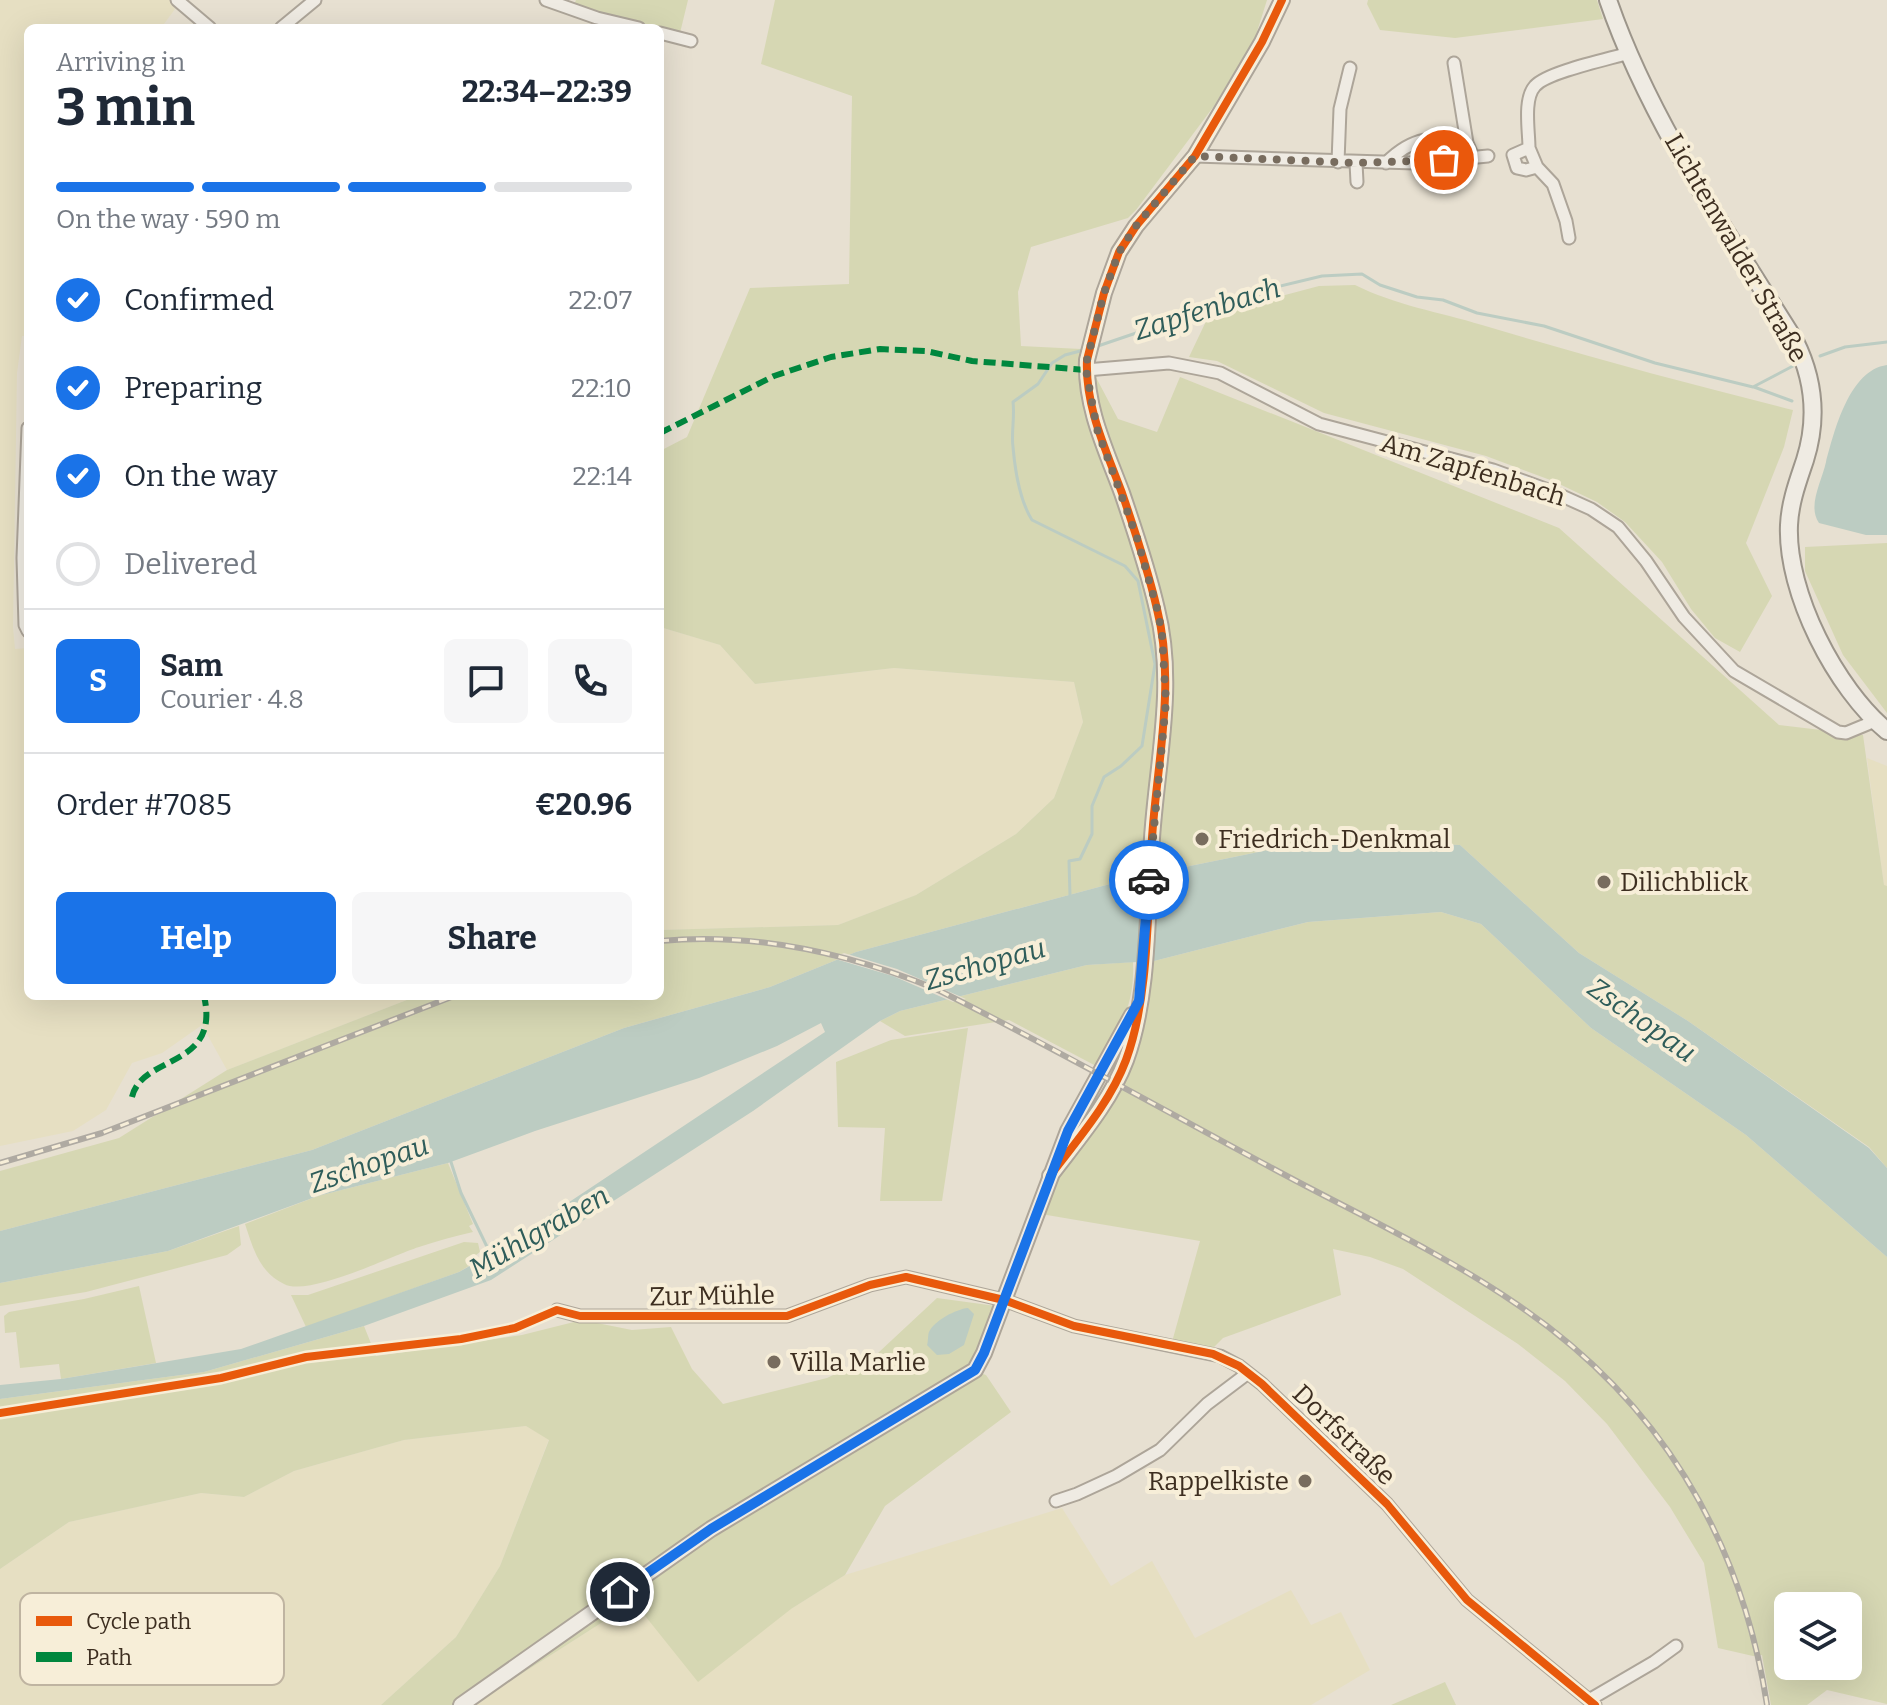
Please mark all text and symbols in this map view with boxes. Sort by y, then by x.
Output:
text: Arriving in [56,47,185,78]
text: 22:34–22:39 [462,74,632,110]
text: 3 min [56,76,195,139]
pin [1410,126,1478,194]
street label: Lichtenwalder Straße [1658,128,1814,368]
icon: bag [1422,138,1466,182]
text: On the way · 590 m [56,204,280,235]
water label: Zapfenbach [1130,271,1284,347]
icon: check [56,278,100,322]
text: Confirmed [124,282,274,318]
text: 22:07 [569,285,632,316]
icon: check [56,366,100,410]
text: Preparing [124,370,262,406]
text: 22:10 [571,373,632,404]
street label: Am Zapfenbach [1377,427,1569,513]
icon: check [56,454,100,498]
text: On the way [124,458,277,494]
text: 22:14 [572,461,632,492]
text: Delivered [124,546,257,582]
button: chat [444,639,528,723]
button: phone [548,639,632,723]
text: Sam [160,648,223,684]
text: S [89,663,107,699]
text: Courier · 4.8 [160,684,304,715]
text: Order #7085 [56,787,232,823]
text: €20.96 [535,787,632,823]
place label: Friedrich-Denkmal [1218,824,1451,855]
marker: Friedrich-Denkmal [1193,830,1211,848]
courier [1109,840,1189,920]
icon: car [1127,858,1171,902]
place label: Dilichblick [1620,867,1748,898]
marker: Dilichblick [1595,873,1613,891]
button: Help [56,892,336,984]
button: Share [352,892,632,984]
water label: Zschopau [921,931,1049,997]
water label: Zschopau [1582,971,1702,1069]
water label: Zschopau [305,1128,433,1200]
water label: Mühlgraben [463,1179,615,1285]
street label: Zur Mühle [649,1279,775,1313]
place label: Villa Marlie [790,1347,926,1378]
marker: Villa Marlie [765,1353,783,1371]
street label: Dorfstraße [1286,1378,1402,1492]
place label: Rappelkiste [1148,1466,1289,1497]
marker: Rappelkiste [1296,1472,1314,1490]
pin [586,1558,654,1626]
icon: home [598,1570,642,1614]
map controls [1774,1592,1862,1680]
button: layers [1774,1592,1862,1680]
legend [20,1593,284,1685]
text: Cycle path [86,1608,191,1635]
text: Path [86,1644,132,1671]

